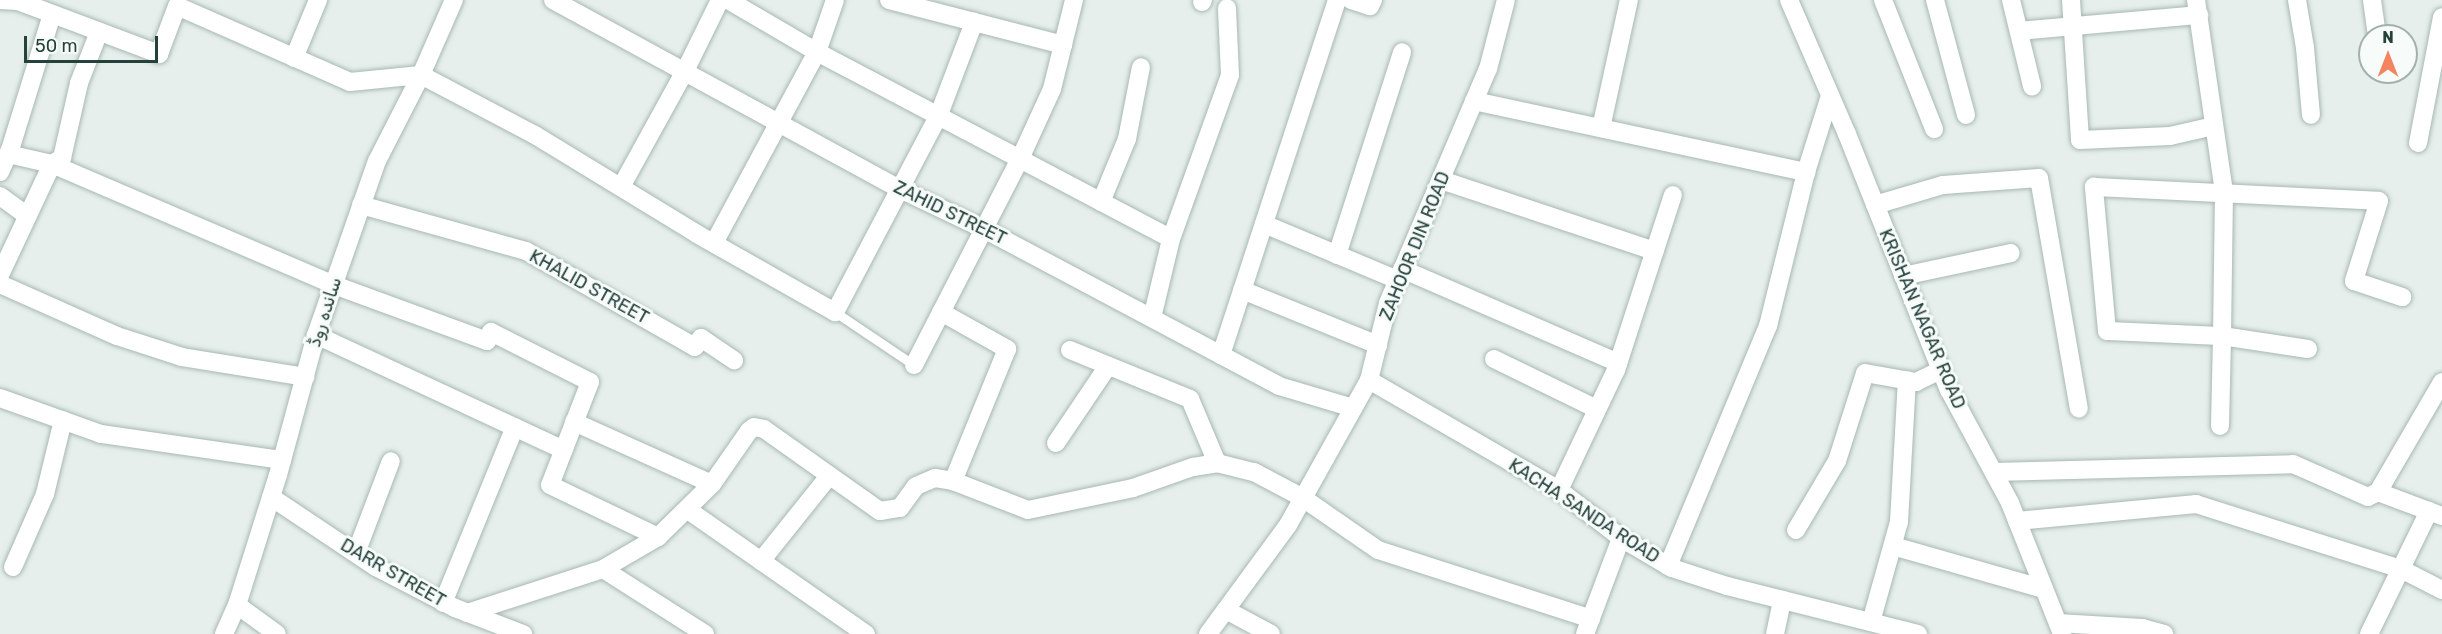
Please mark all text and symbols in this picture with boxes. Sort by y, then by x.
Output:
scale bar [27,24,160,62]
north arrow [2358,24,2418,84]
text: N [2382,28,2394,47]
text: 50 m [35,35,78,57]
street label: ZAHOOR DIN ROAD [1375,168,1455,324]
street label: ZAHID STREET [890,176,1010,250]
street label: KRISHAN NAGAR ROAD [1874,226,1970,412]
street label: KHALID STREET [526,245,652,329]
street label: ساندہ روڈ [304,274,346,350]
street label: KACHA SANDA ROAD [1504,454,1664,568]
street label: DARR STREET [337,534,449,612]

